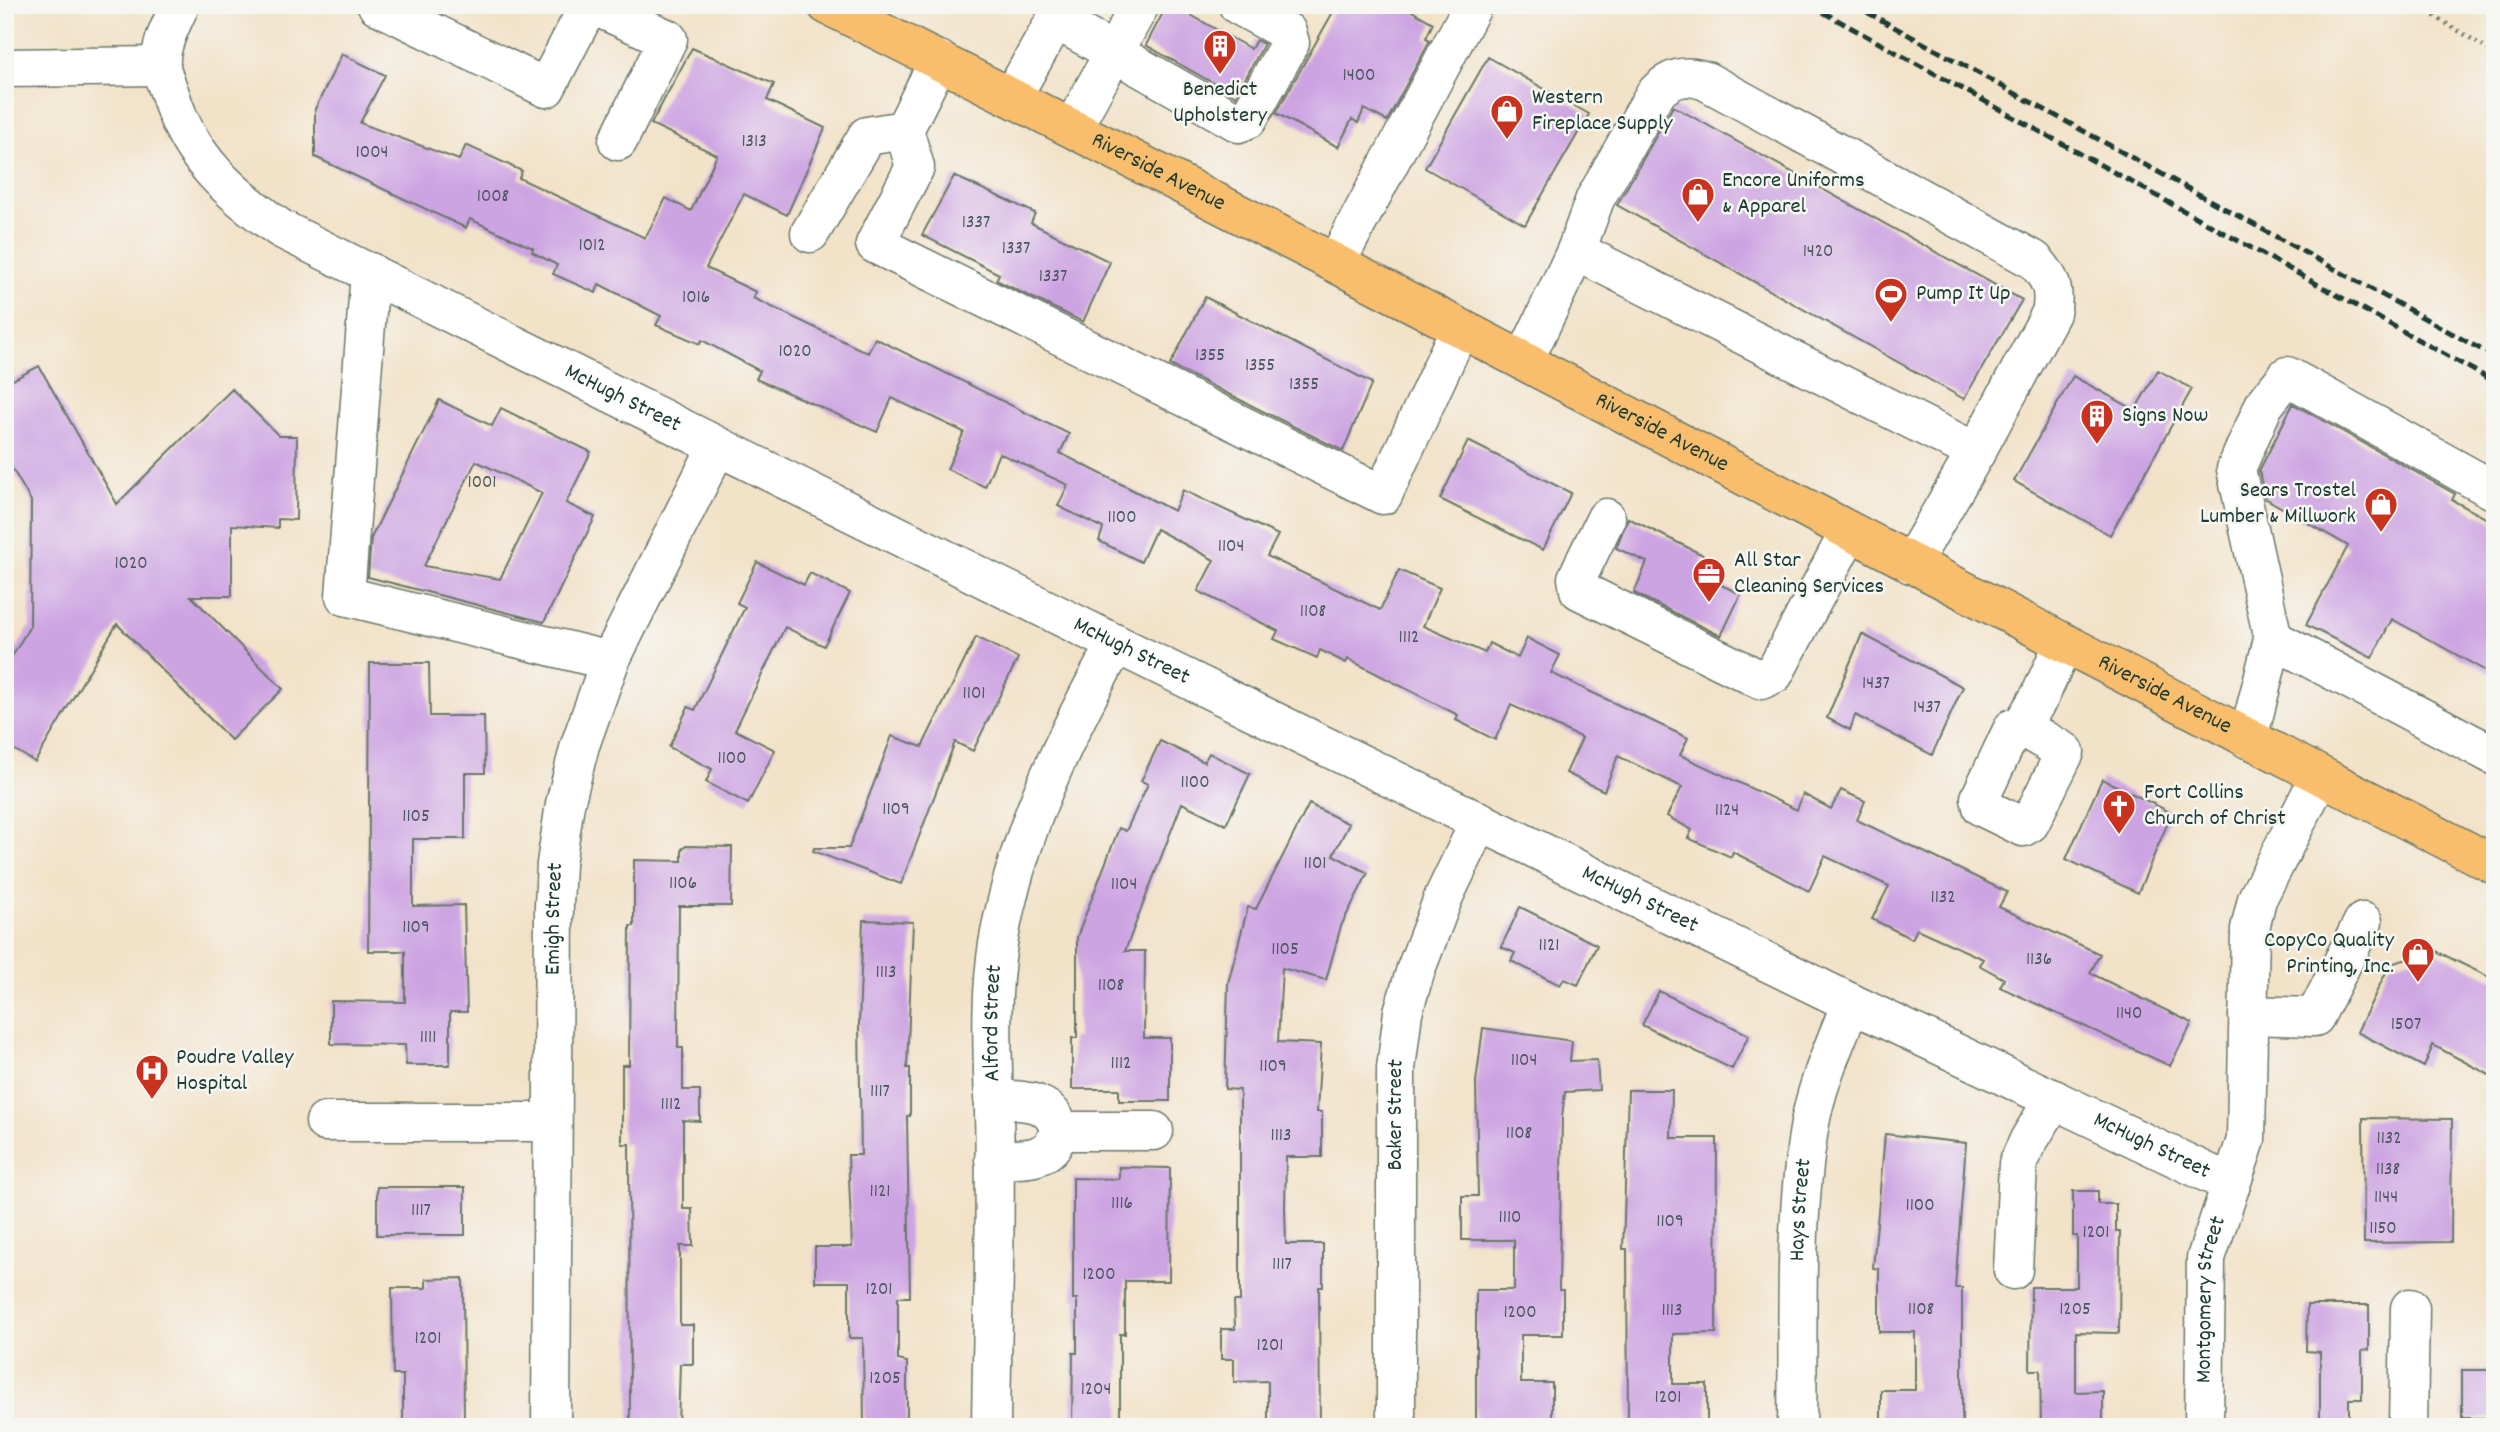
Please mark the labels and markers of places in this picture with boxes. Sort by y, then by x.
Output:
building icon: Benedict Upholstery [1201,27,1239,76]
place label: Benedict Upholstery [1173,74,1268,133]
place label: Western Fireplace Supply [1532,82,1673,141]
shop icon: Western Fireplace Supply [1488,92,1526,141]
place label: Encore Uniforms & Apparel [1722,165,1865,224]
shop icon: Encore Uniforms & Apparel [1679,175,1717,224]
sports icon: Pump It Up [1872,275,1910,324]
place label: Pump It Up [1916,278,2011,311]
building icon: Signs Now [2078,397,2116,446]
place label: Signs Now [2122,400,2208,433]
place label: Sears Trostel Lumber & Millwork [2200,475,2357,534]
shop icon: Sears Trostel Lumber & Millwork [2362,485,2400,534]
place label: All Star Cleaning Services [1734,545,1884,604]
office icon: All Star Cleaning Services [1690,555,1728,604]
place label: Fort Collins Church of Christ [2144,777,2286,836]
church icon: Fort Collins Church of Christ [2100,787,2138,836]
place label: CopyCo Quality Printing, Inc. [2264,925,2395,984]
shop icon: CopyCo Quality Printing, Inc. [2399,935,2437,984]
place label: Poudre Valley Hospital [176,1042,294,1101]
hospital icon: Poudre Valley Hospital [133,1052,171,1101]

